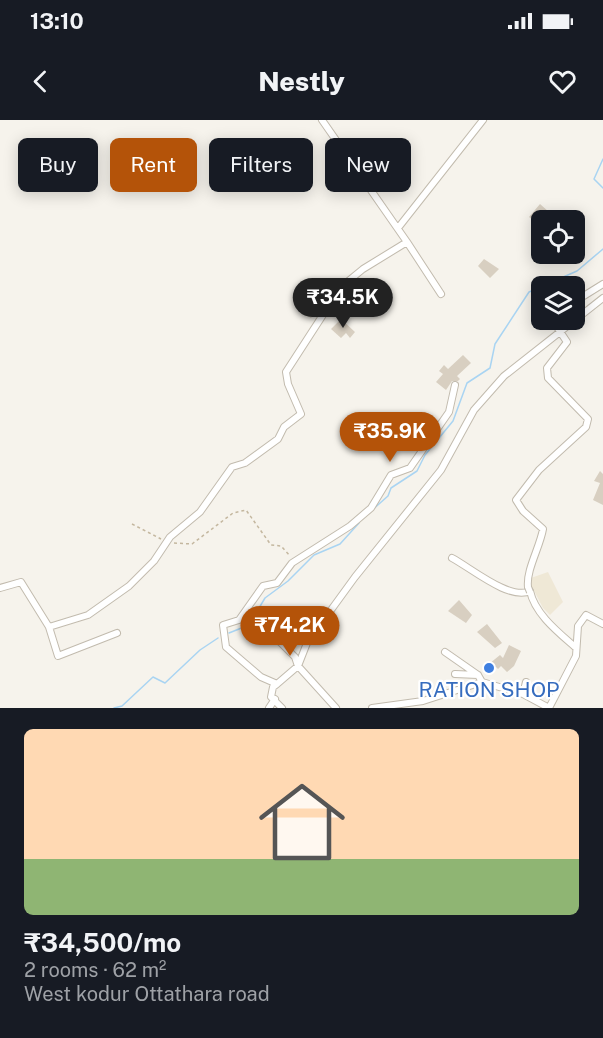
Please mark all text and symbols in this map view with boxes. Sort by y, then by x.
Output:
text: 13:10 [30,8,84,34]
icon: back [24,65,57,98]
text: Nestly [258,65,345,97]
icon: heart [546,65,579,98]
chip: Buy [18,138,98,192]
chip: Rent [110,138,197,192]
chip: Filters [209,138,313,192]
chip: New [325,138,411,192]
map controls [531,210,585,330]
button: locate [531,210,585,264]
button: layers [531,276,585,330]
pin: ₹34.5K [294,278,392,329]
text: ₹34.5K [307,285,379,309]
pin: ₹35.9K [341,412,439,463]
text: ₹35.9K [354,419,426,443]
pin: ₹74.2K [241,606,339,657]
text: ₹74.2K [254,613,326,637]
marker: RATION SHOP [482,661,496,675]
place label: RATION SHOP [419,677,559,702]
icon: home [248,768,356,876]
text: ₹34,500/mo [24,927,181,958]
text: 2 rooms · 62 m² [24,958,166,982]
text: West kodur Ottathara road [24,982,270,1006]

